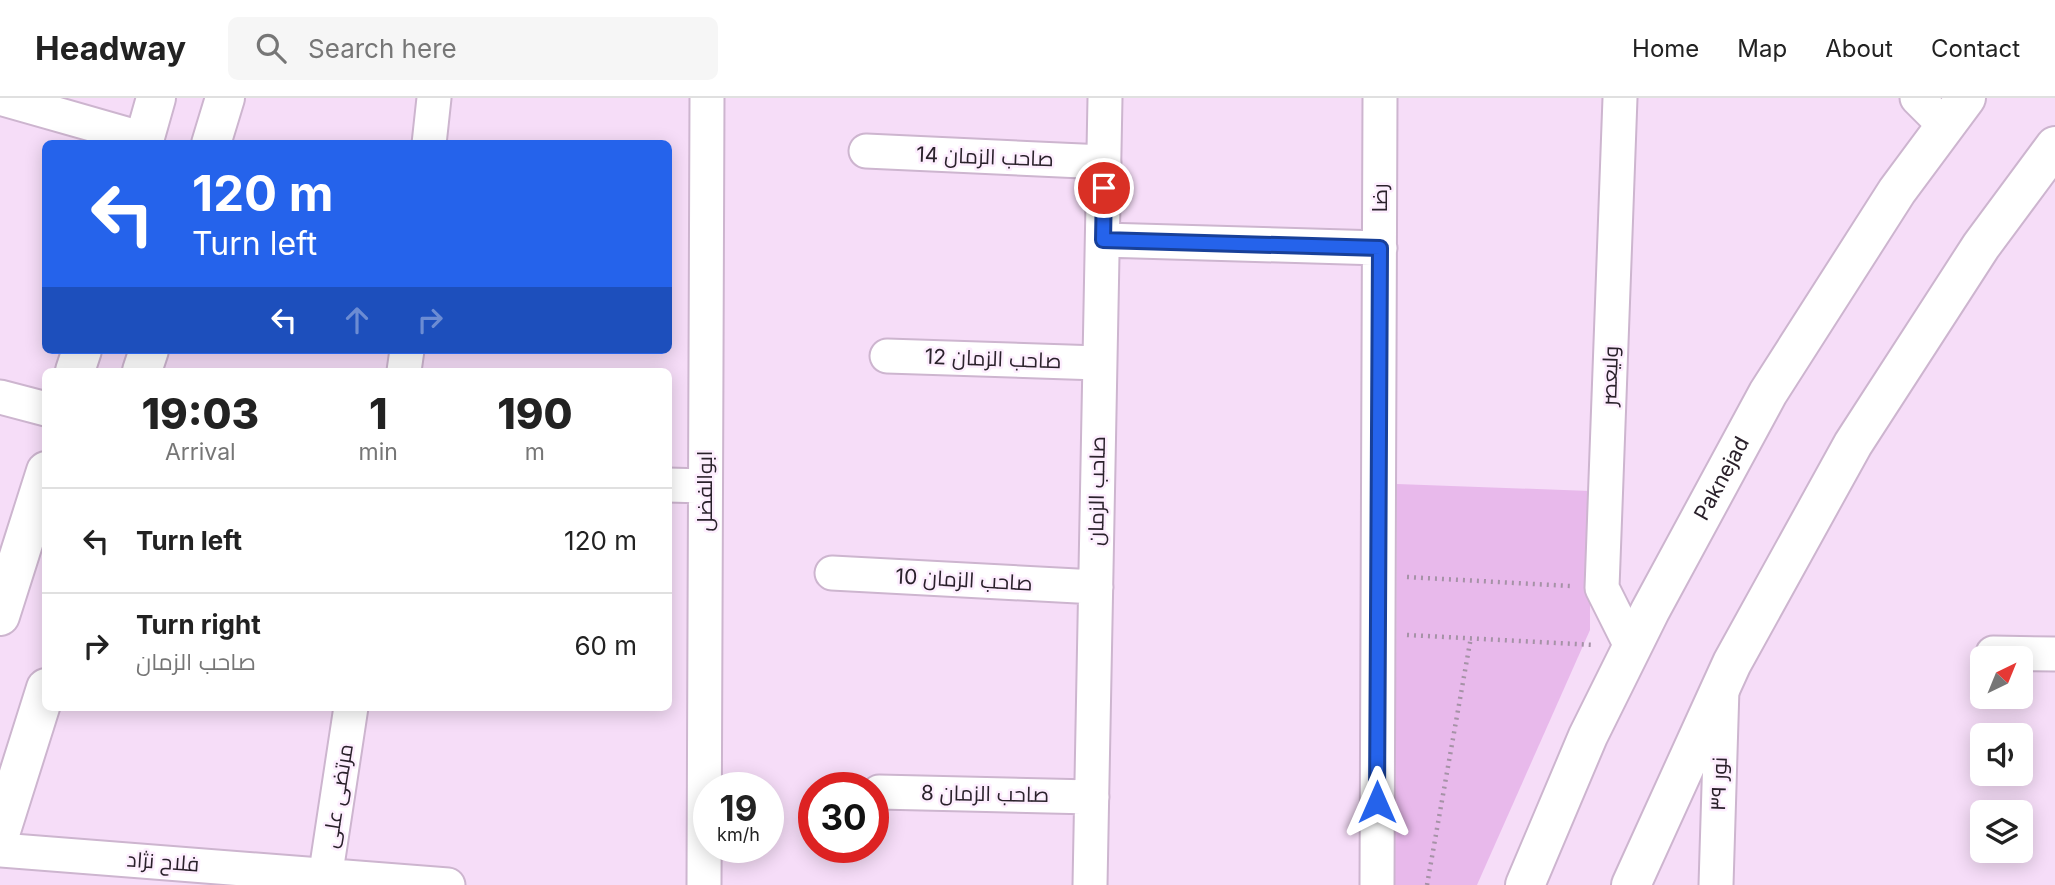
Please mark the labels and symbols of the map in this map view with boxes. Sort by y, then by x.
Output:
street label: صاحب الزمان 14 [916,142,1054,172]
pin [1074,158,1134,218]
street label: رضا [1367,184,1392,212]
street label: صاحب الزمان 12 [924,344,1062,374]
street label: ولیعصر [1596,345,1623,408]
street label: Paknejad [1689,432,1754,524]
street label: صاحب الزمان [1083,436,1111,546]
street label: ابوالفضل [692,451,718,531]
street label: صاحب الزمان 10 [895,563,1033,597]
north arrow [1970,646,2034,709]
street label: مرتضی علی [317,742,359,850]
street label: نور ۳۹ [1705,756,1732,812]
position arrow [1340,765,1414,839]
speed limit sign: 30 [798,772,889,863]
street label: صاحب الزمان 8 [921,780,1049,808]
street label: فلاح نژاد [126,846,200,878]

